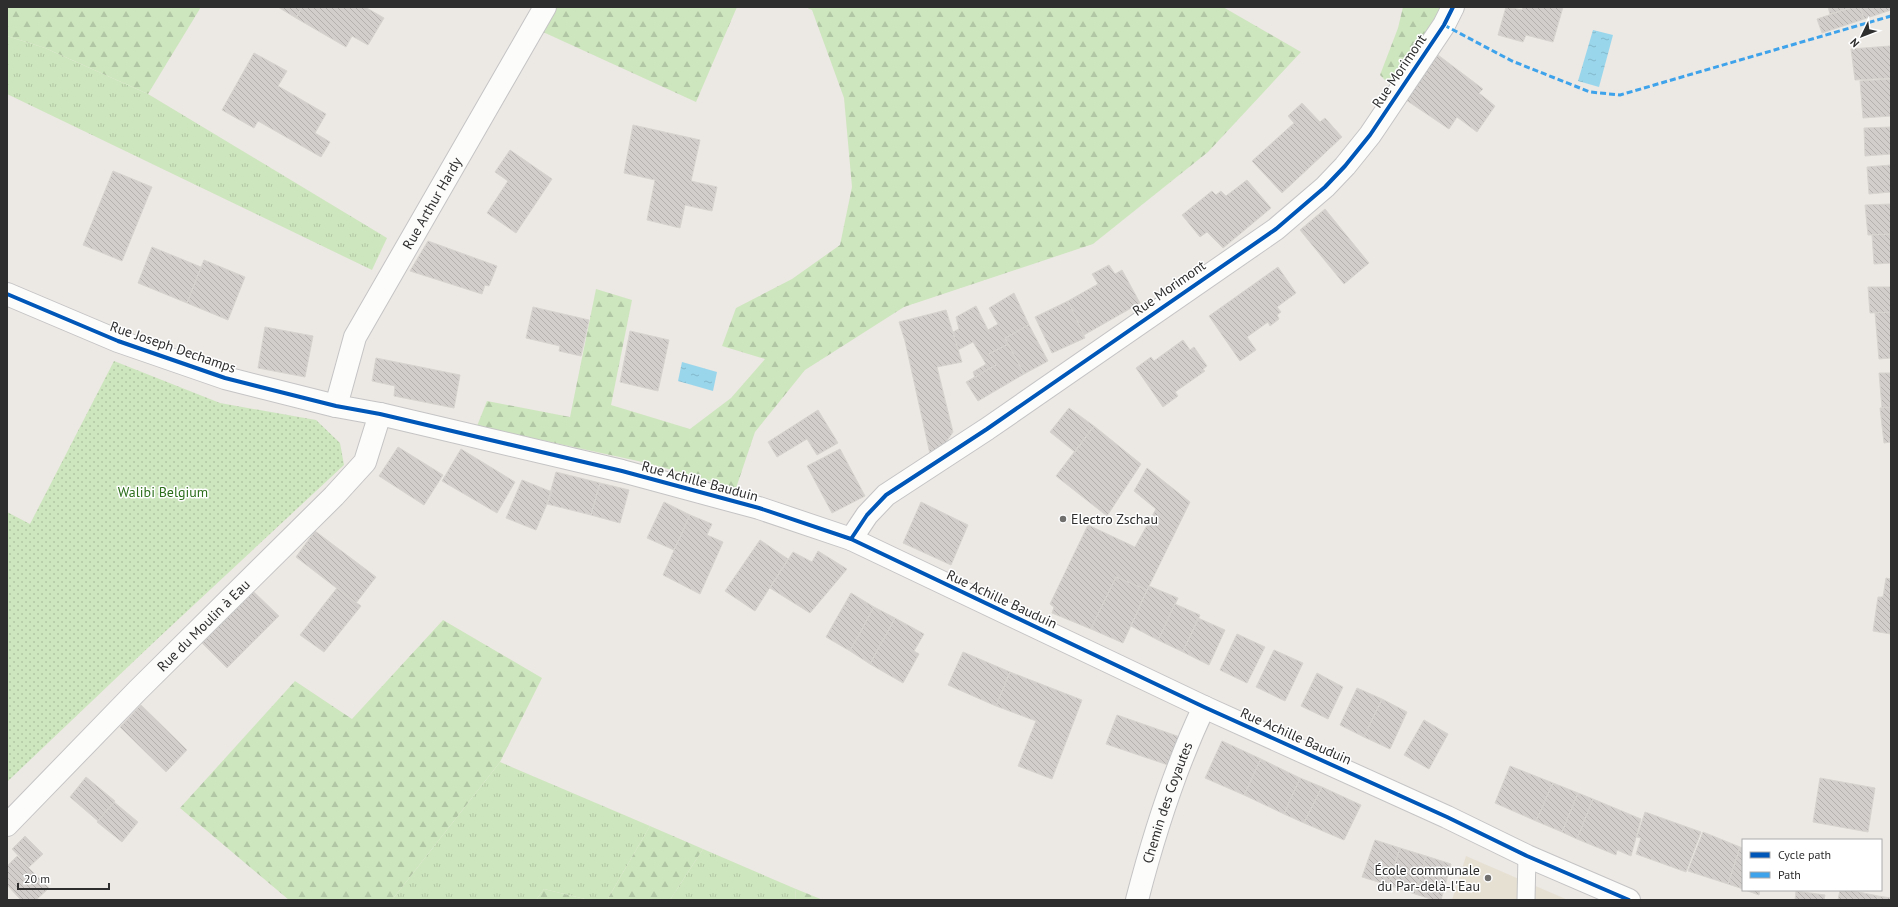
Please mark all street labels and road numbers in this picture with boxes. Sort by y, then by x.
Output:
street label: Rue Morimont [1368,31,1430,111]
street label: Rue Arthur Hardy [398,154,466,252]
street label: Rue Morimont [1129,256,1209,320]
street label: Rue Joseph Dechamps [108,317,238,377]
street label: Rue Achille Bauduin [640,457,760,505]
street label: Rue Achille Bauduin [944,565,1060,633]
street label: Rue du Moulin à Eau [153,575,254,675]
street label: Rue Achille Bauduin [1237,703,1355,769]
street label: Chemin des Coyautes [1138,739,1197,865]

